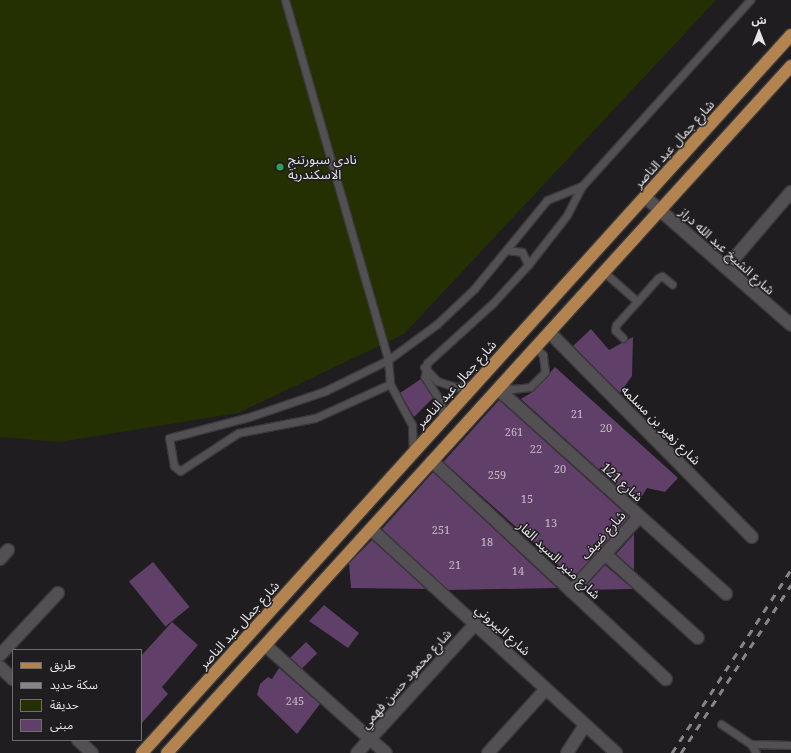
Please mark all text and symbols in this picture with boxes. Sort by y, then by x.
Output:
north arrow [739,12,779,52]
text: ش [751,12,767,27]
street label: شارع جمال عبد الناصر [630,97,718,191]
place label: نادي سبورتنج الاسكندرية [288,152,357,183]
marker: نادي سبورتنج الاسكندرية [275,162,285,172]
street label: شارع الشيخ عبد الله دراز [676,204,778,298]
street label: شارع جمال عبد الناصر [412,337,500,431]
street label: شارع زهير بن مسلمه [618,382,704,468]
house number: 21 [571,407,583,421]
house number: 20 [600,421,612,435]
house number: 261 [505,425,523,439]
house number: 22 [530,442,542,456]
street label: شارع 121 [598,459,646,505]
house number: 20 [554,462,566,476]
house number: 259 [488,468,506,482]
house number: 15 [521,492,533,506]
street label: شارع ضيف [577,508,629,562]
house number: 13 [545,516,557,530]
street label: شارع منير السيد الفار [514,518,604,602]
house number: 251 [432,523,450,537]
house number: 18 [481,535,493,549]
house number: 21 [449,558,461,572]
house number: 14 [512,564,524,578]
street label: شارع جمال عبد الناصر [195,578,283,672]
street label: شارع البيروني [472,601,534,659]
street label: شارع محمود حسن فهمي [357,626,455,732]
legend [12,649,142,741]
text: طريق [50,656,76,673]
text: سكة حديد [50,676,98,693]
house number: 245 [286,694,304,708]
text: حديقة [50,696,79,713]
text: مبنى [50,716,73,733]

